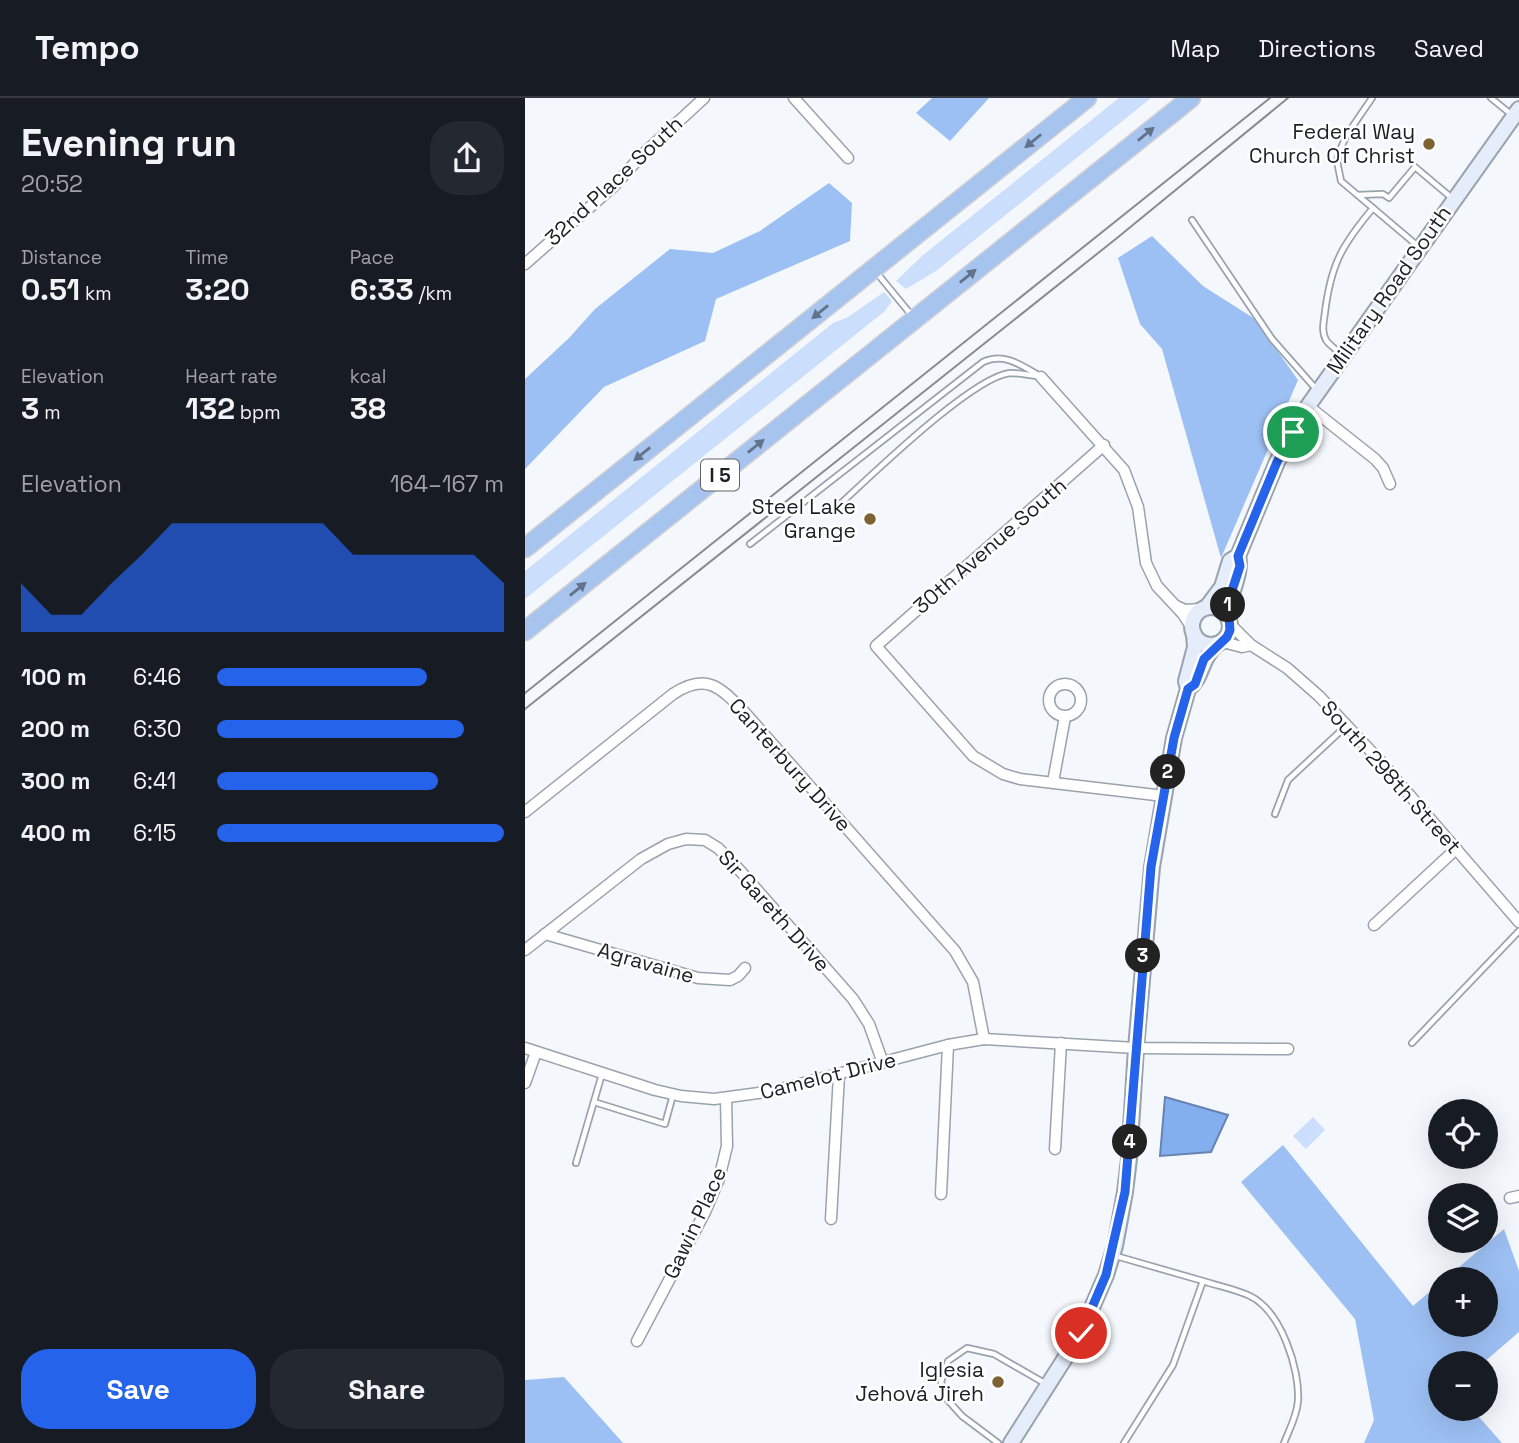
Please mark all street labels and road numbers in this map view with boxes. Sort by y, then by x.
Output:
street label: 32nd Place South [539,110,688,251]
street label: Military Road South [1320,200,1457,379]
road number: I 5 [701,460,739,490]
street label: 30th Avenue South [907,472,1072,620]
street label: Canterbury Drive [723,692,857,837]
street label: South 298th Street [1315,694,1467,859]
street label: Sir Gareth Drive [712,844,836,977]
street label: Agravaine [595,936,698,989]
street label: Camelot Drive [757,1046,899,1105]
street label: Gawin Place [657,1162,732,1283]

